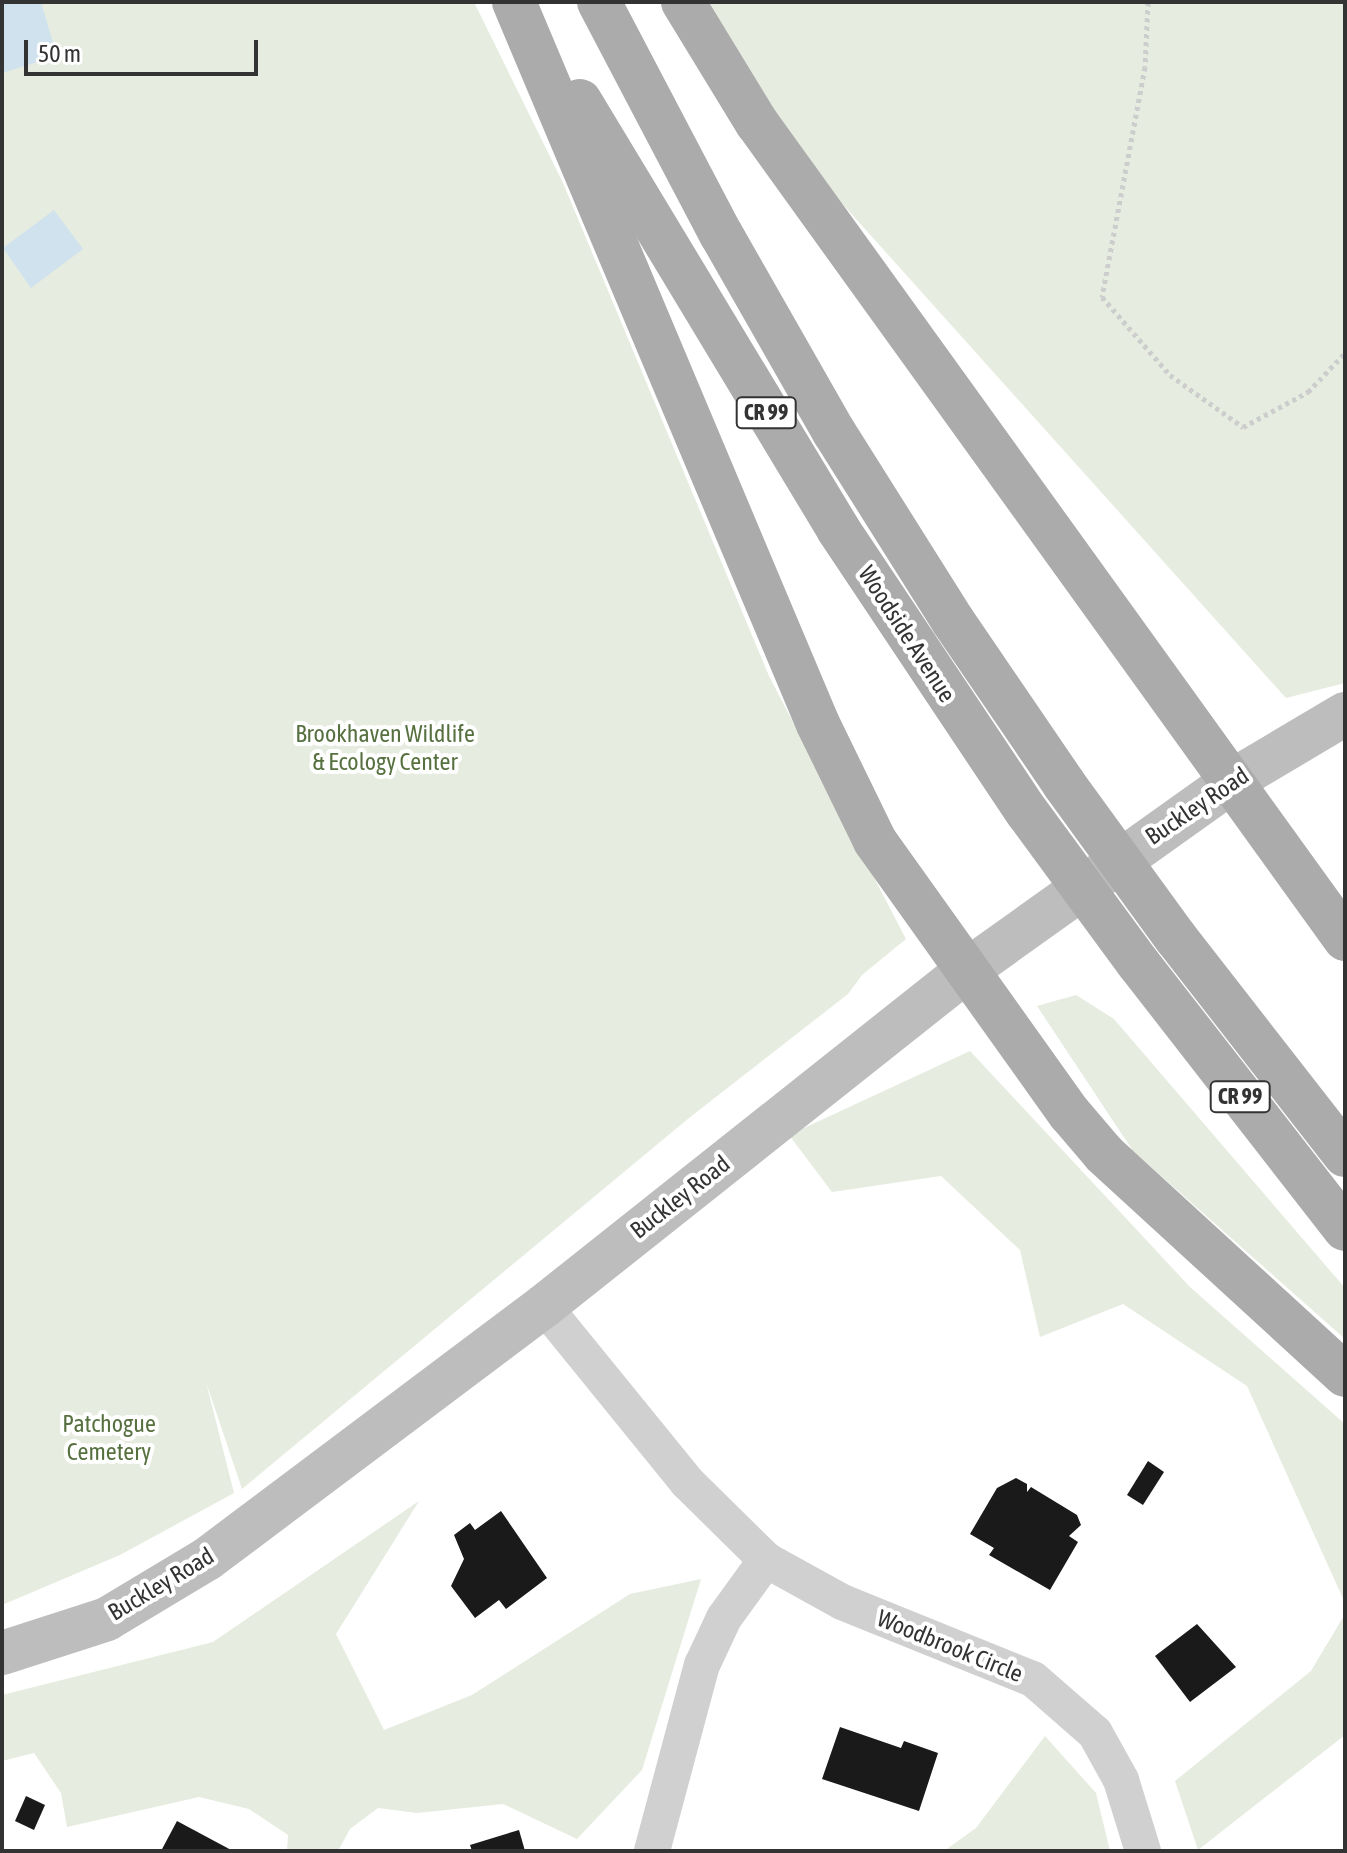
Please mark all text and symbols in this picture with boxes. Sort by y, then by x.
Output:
scale bar [28,24,262,74]
text: 50 m [38,40,81,67]
road number: CR 99 [734,395,798,431]
street label: Woodside Avenue [852,560,962,708]
park label: Brookhaven Wildlife & Ecology Center [295,720,475,776]
street label: Buckley Road [1140,761,1254,851]
road number: CR 99 [1208,1079,1272,1115]
street label: Buckley Road [625,1149,735,1245]
park label: Patchogue Cemetery [62,1410,156,1466]
street label: Buckley Road [103,1541,219,1627]
street label: Woodbrook Circle [873,1604,1027,1688]

